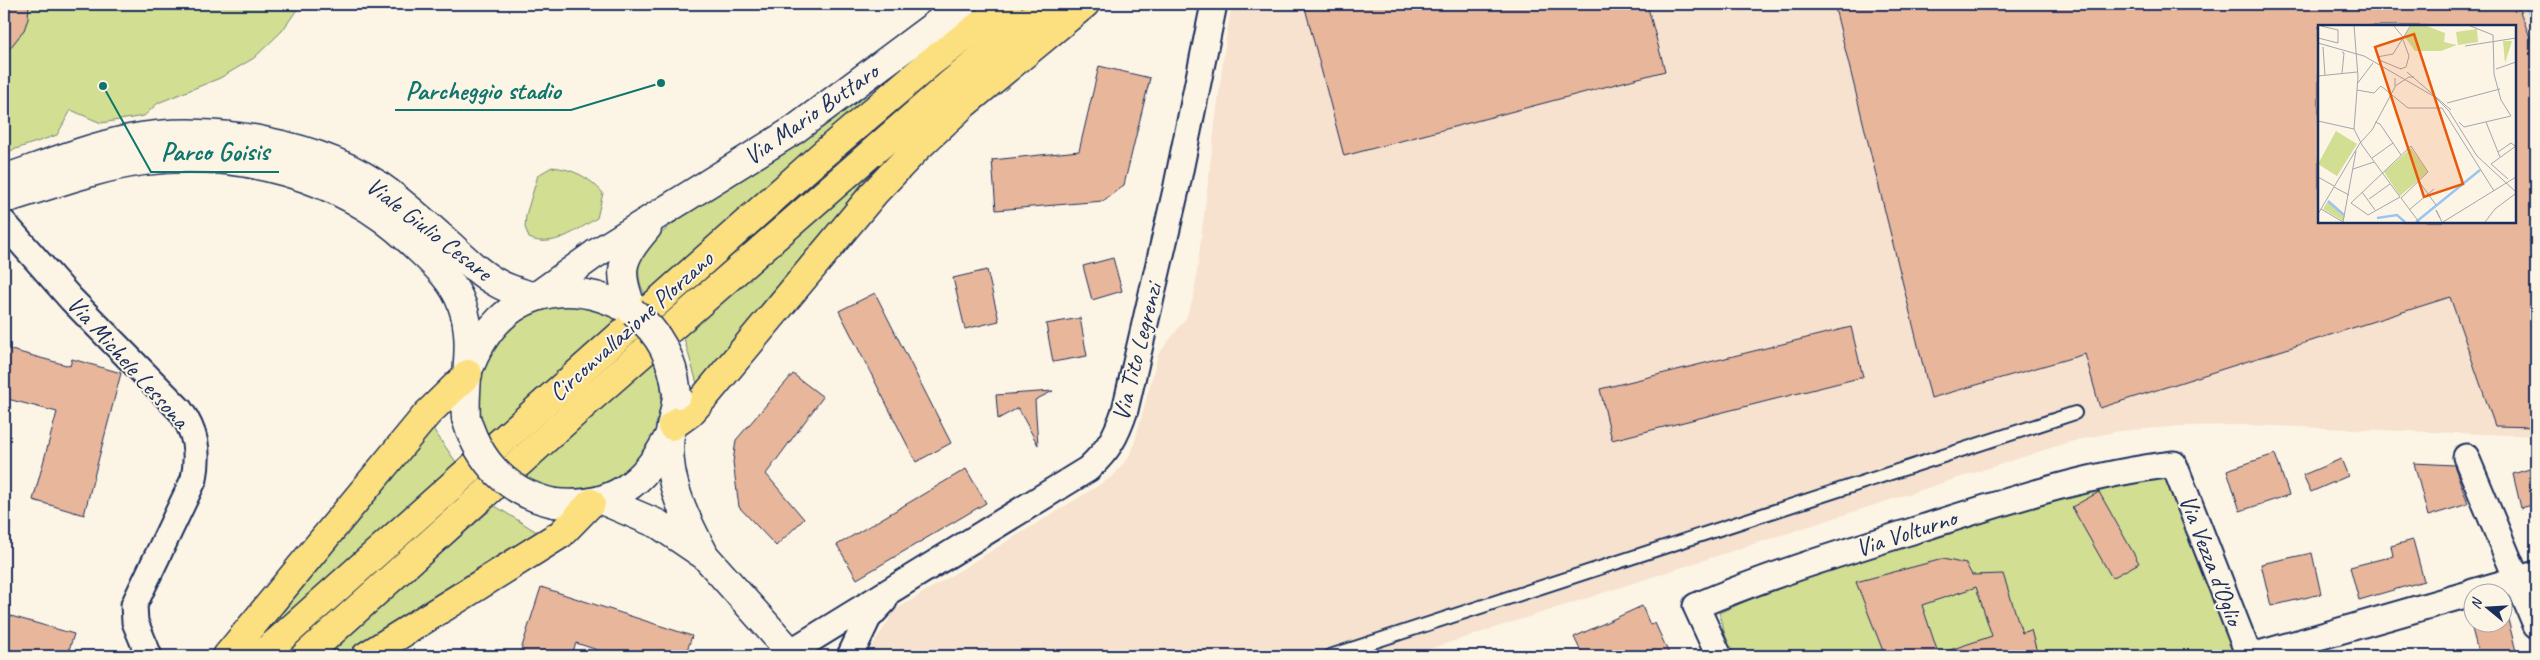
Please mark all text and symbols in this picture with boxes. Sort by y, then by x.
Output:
inset map [2318,25,2515,222]
street label: Via Mario Buttaro [737,54,887,172]
callout: Parcheggio stadio [395,69,571,110]
text: Parcheggio stadio [405,74,562,107]
callout: Parco Goisis [151,131,279,172]
text: Parco Goisis [161,135,272,168]
street label: Viale Giulio Cesare [360,170,500,289]
street label: Circonvallazione Plorzano [542,243,721,408]
street label: Via Tito Legrenzi [1104,277,1170,424]
street label: Via Michele Lessona [60,289,198,437]
street label: Via Vezza d'Oglio [2171,490,2252,633]
street label: Via Volturno [1852,501,1963,564]
north arrow [2462,582,2512,632]
text: N [2467,595,2486,611]

